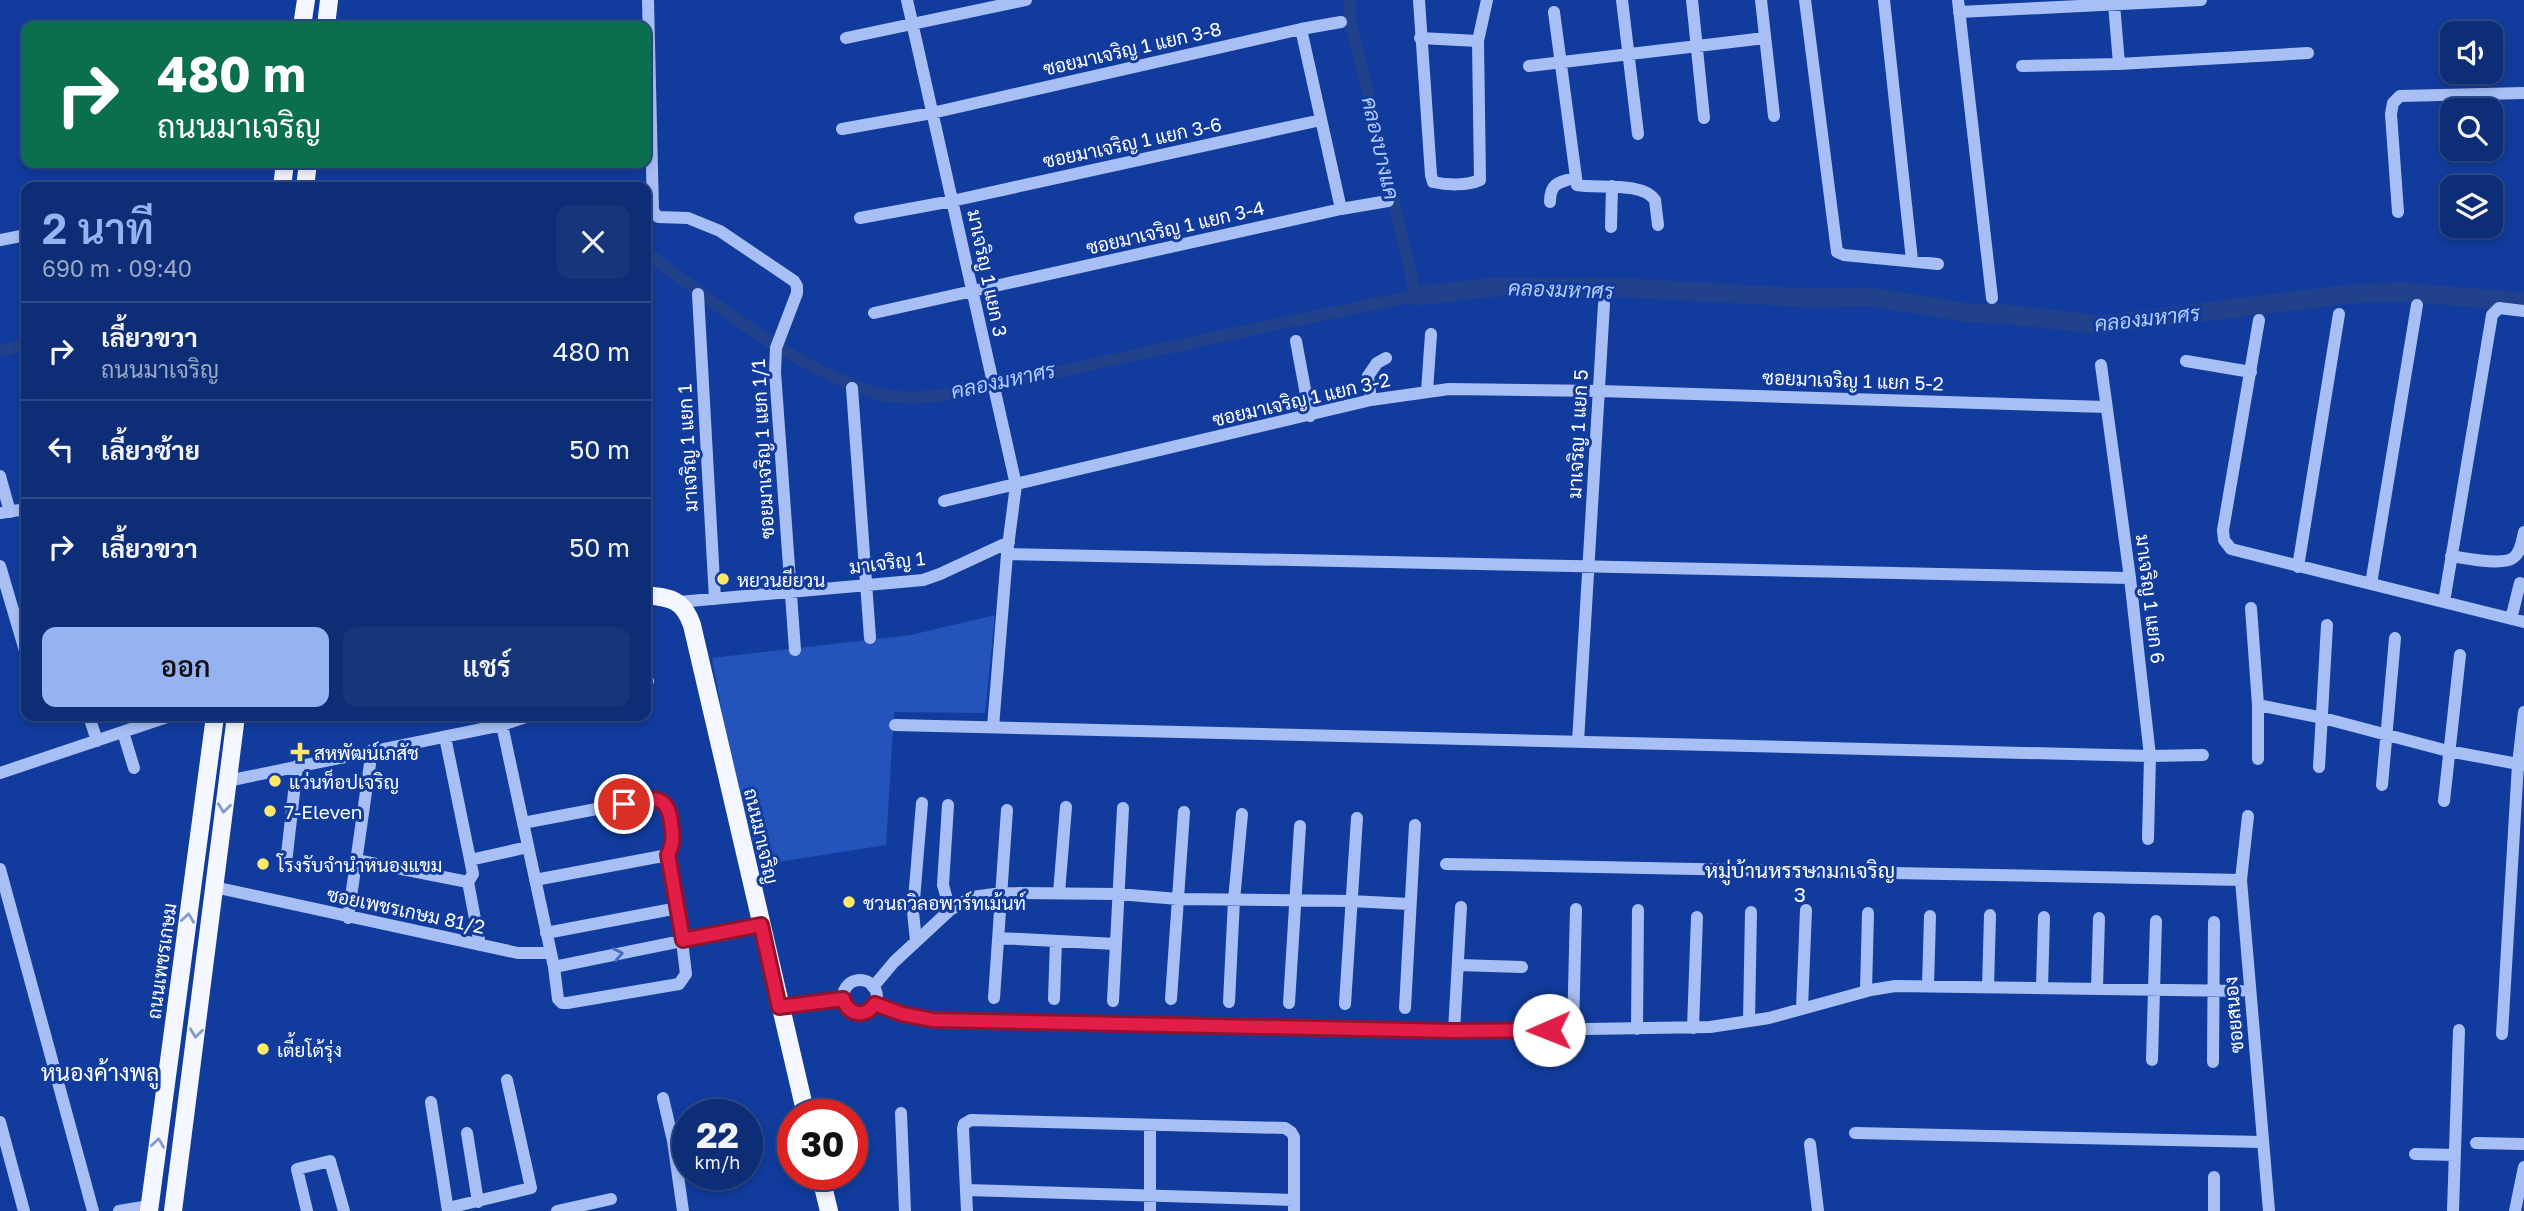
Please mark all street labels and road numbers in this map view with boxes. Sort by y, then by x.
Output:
street label: ซอยมาเจริญ 1 แยก 3-8 [1041,16,1224,81]
street label: ซอยมาเจริญ 1 แยก 3-6 [1041,112,1224,173]
street label: ซอยมาเจริญ 1 แยก 3-4 [1084,195,1267,260]
street label: มาเจริญ 1 แยก 3 [962,207,1013,339]
street label: ซอยมาเจริญ 1 แยก 1/1 [746,359,779,539]
street label: ซอยมาเจริญ 1 แยก 5-2 [1762,365,1944,396]
street label: ซอยมาเจริญ 1 แยก 3-2 [1210,367,1392,432]
street label: มาเจริญ 1 แยก 5 [1562,369,1593,499]
street label: มาเจริญ 1 แยก 1 [672,384,703,512]
street label: มาเจริญ 1 แยก 6 [2131,533,2170,665]
street label: มาเจริญ 1 [848,546,926,579]
street label: ถนนมาเจริญ [739,786,784,886]
street label: ซอยเพชรเกษม 81/2 [325,882,487,938]
street label: ถนนเพชรเกษม [141,902,181,1020]
street label: ซอยสนอง [2218,976,2248,1054]

